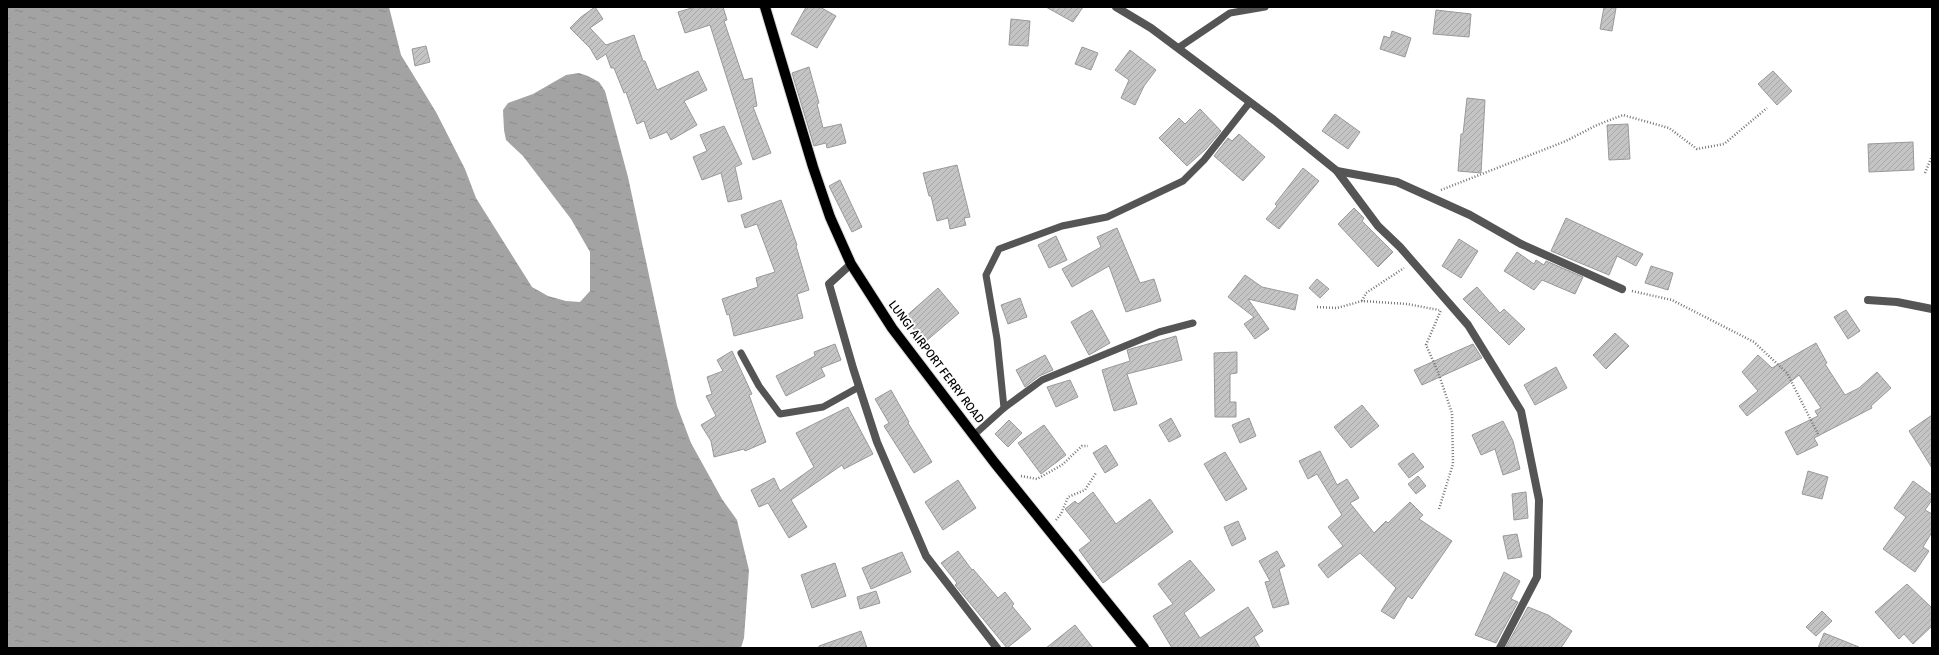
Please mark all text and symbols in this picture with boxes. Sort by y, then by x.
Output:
street label: LUNGI AIRPORT FERRY ROAD [885,298,987,427]

